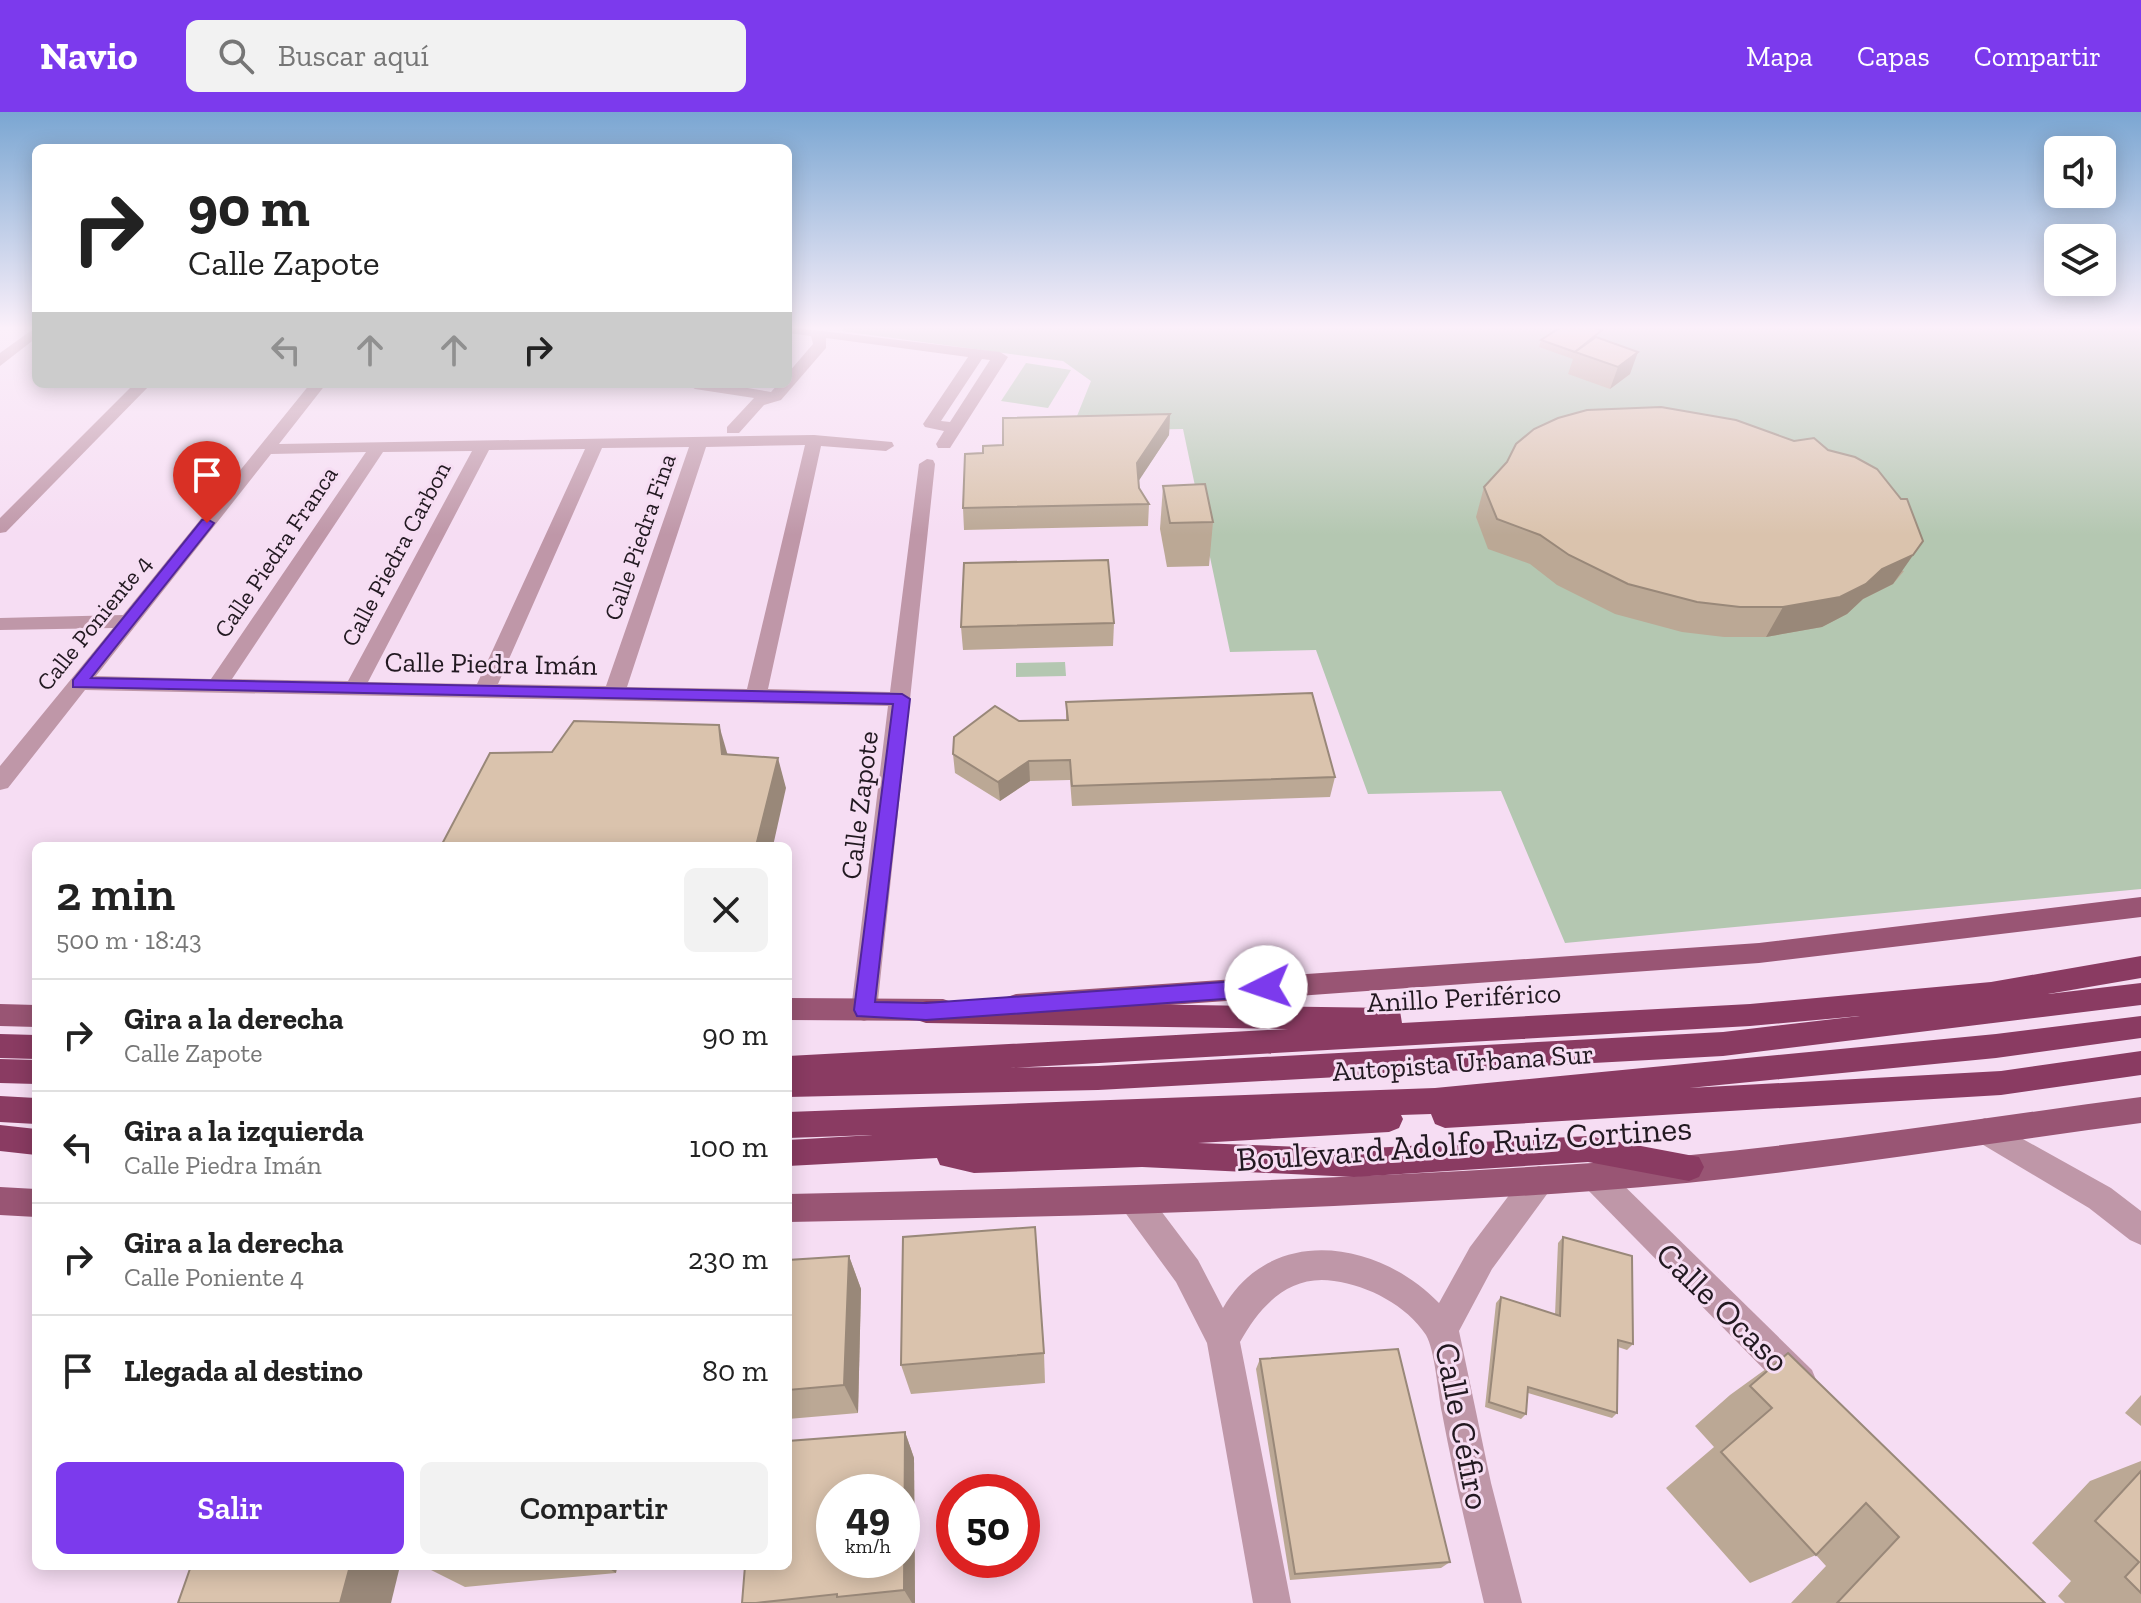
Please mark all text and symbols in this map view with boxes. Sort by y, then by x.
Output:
search box [186,20,746,92]
text: Navio [40,33,138,79]
icon: search [214,34,258,78]
text: Buscar aquí [278,38,429,74]
text: Mapa [1746,40,1813,73]
text: Capas [1857,40,1930,73]
text: Compartir [1974,40,2101,73]
map controls [2044,136,2116,296]
button: sound [2044,136,2116,208]
text: 90 m [188,173,310,240]
icon: right [56,176,160,280]
button: layers [2044,224,2116,296]
text: Calle Zapote [188,241,380,284]
icon: left [264,328,308,372]
icon: ahead [348,328,392,372]
icon: ahead [432,328,476,372]
icon: right [516,328,560,372]
pin [173,441,241,523]
street label: Calle Piedra Fina [597,449,682,624]
icon: arrive [185,453,229,497]
street label: Calle Piedra Carbon [335,456,457,651]
street label: Calle Piedra Franca [208,460,344,643]
street label: Calle Poniente 4 [30,549,157,696]
street label: Calle Piedra Imán [384,645,598,682]
street label: Calle Zapote [834,729,885,881]
text: 2 min [56,865,175,922]
button: close [684,868,768,952]
text: 500 m · 18:43 [56,924,202,956]
position arrow [1224,945,1308,1029]
street label: Anillo Periférico [1366,976,1562,1019]
text: Gira a la derecha [124,1001,344,1037]
icon: right [56,1013,100,1057]
text: 90 m [702,1017,768,1053]
text: Calle Zapote [124,1037,262,1069]
street label: Autopista Urbana Sur [1331,1037,1595,1088]
street label: Boulevard Adolfo Ruiz Cortines [1235,1107,1693,1180]
text: Gira a la izquierda [124,1113,364,1149]
icon: left [56,1125,100,1169]
text: 100 m [689,1129,768,1165]
text: Calle Piedra Imán [124,1149,322,1181]
text: Gira a la derecha [124,1225,344,1261]
street label: Calle Ocaso [1647,1234,1798,1381]
icon: right [56,1237,100,1281]
text: 230 m [688,1241,768,1277]
text: Calle Poniente 4 [124,1261,304,1293]
street label: Calle Céfiro [1426,1339,1499,1513]
icon: arrive [56,1349,100,1393]
text: Llegada al destino [124,1353,363,1389]
text: 80 m [702,1353,768,1389]
button: Salir [56,1462,404,1554]
button: Compartir [420,1462,768,1554]
speed limit sign: 50 [936,1474,1040,1578]
text: 49 [846,1492,890,1540]
text: km/h [845,1534,891,1558]

